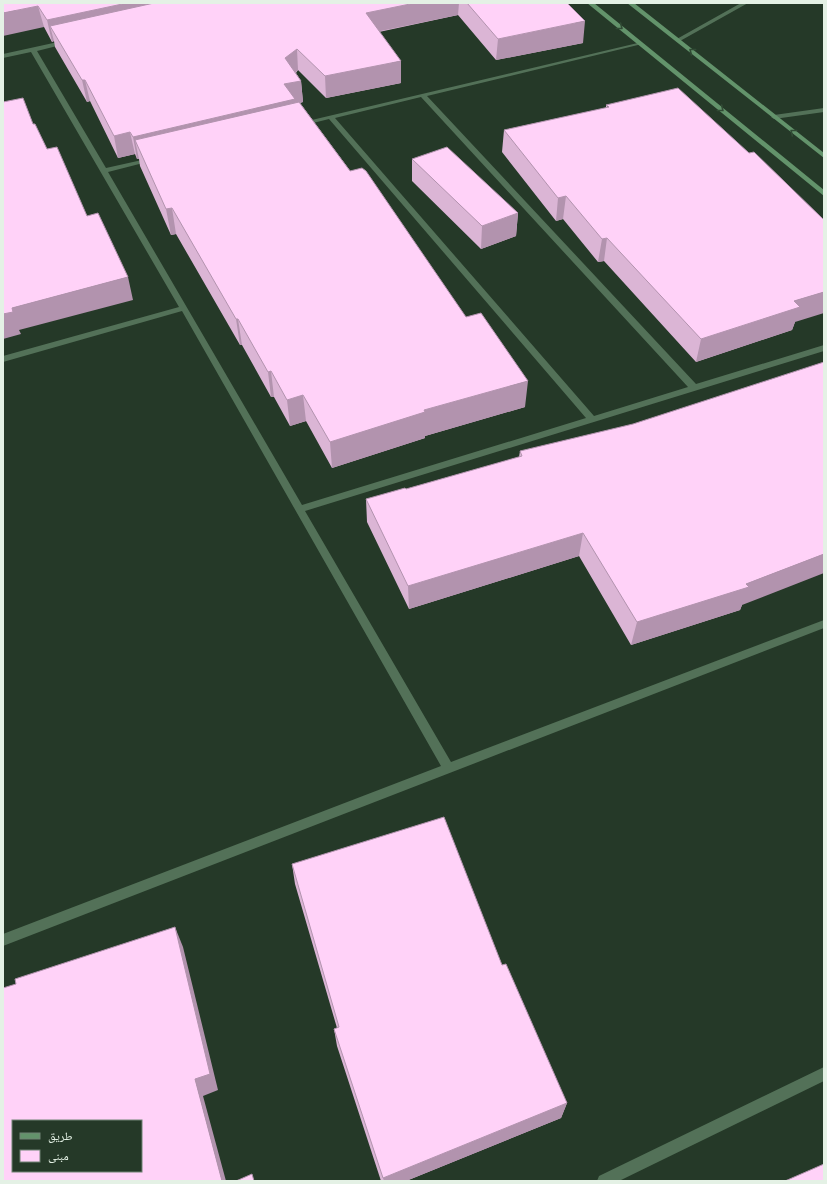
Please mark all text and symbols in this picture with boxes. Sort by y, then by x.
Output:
one-way arrow [616,23,623,30]
one-way arrow [689,49,696,56]
one-way arrow [716,105,724,112]
one-way arrow [791,130,798,137]
legend [12,1120,142,1172]
text: طريق [48,1129,73,1143]
text: مبنى [48,1149,69,1163]

